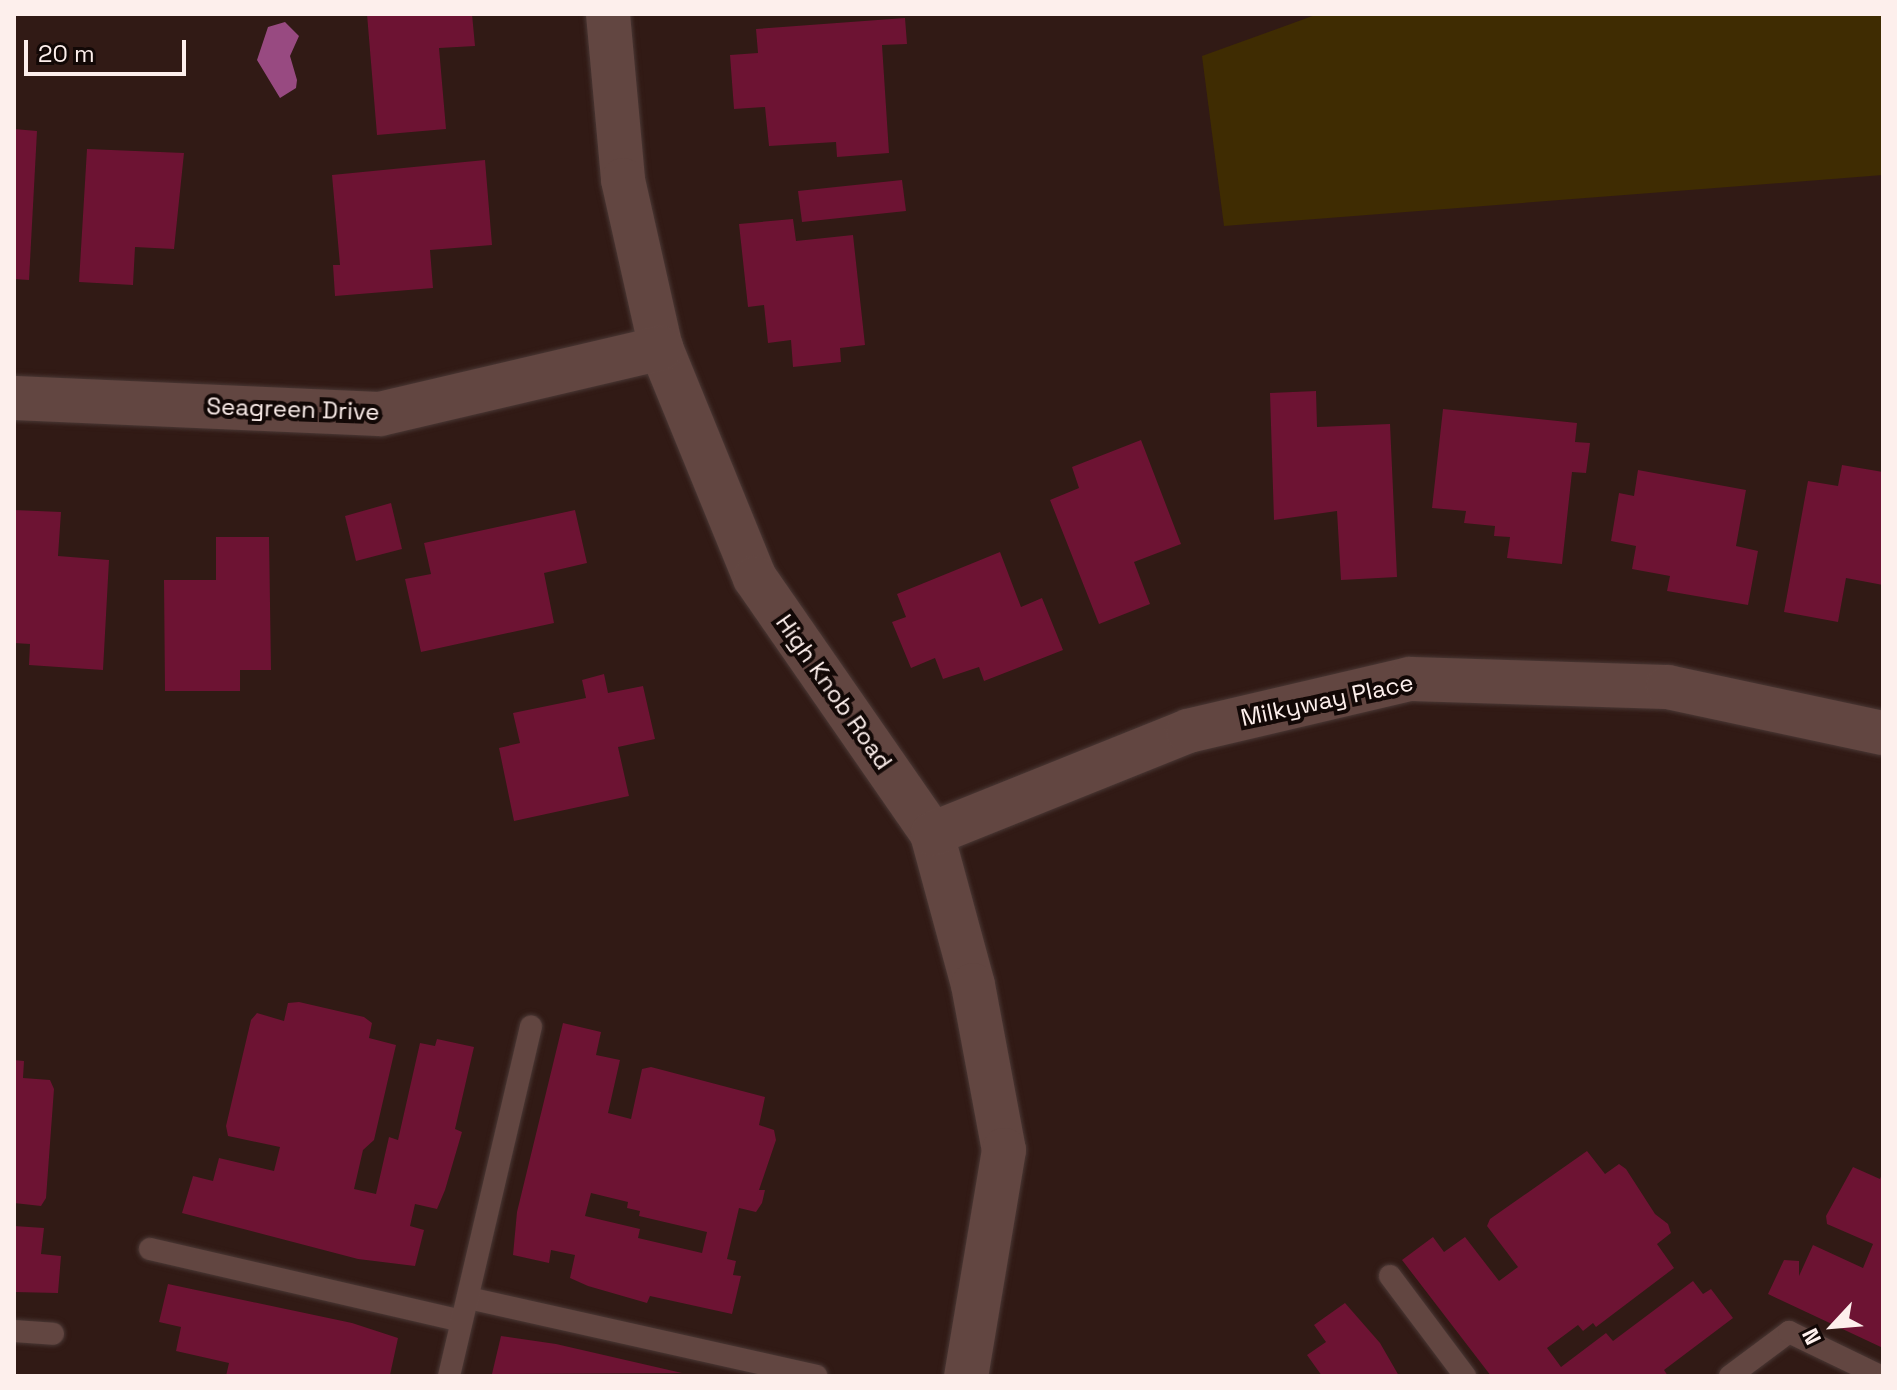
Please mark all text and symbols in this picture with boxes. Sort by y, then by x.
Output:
scale bar [28,24,190,74]
text: 20 m [38,38,95,69]
street label: Seagreen Drive [206,392,380,426]
street label: High Knob Road [770,609,898,775]
street label: Milkyway Place [1238,668,1416,732]
north arrow [1793,1286,1873,1366]
text: N [1796,1324,1827,1349]

